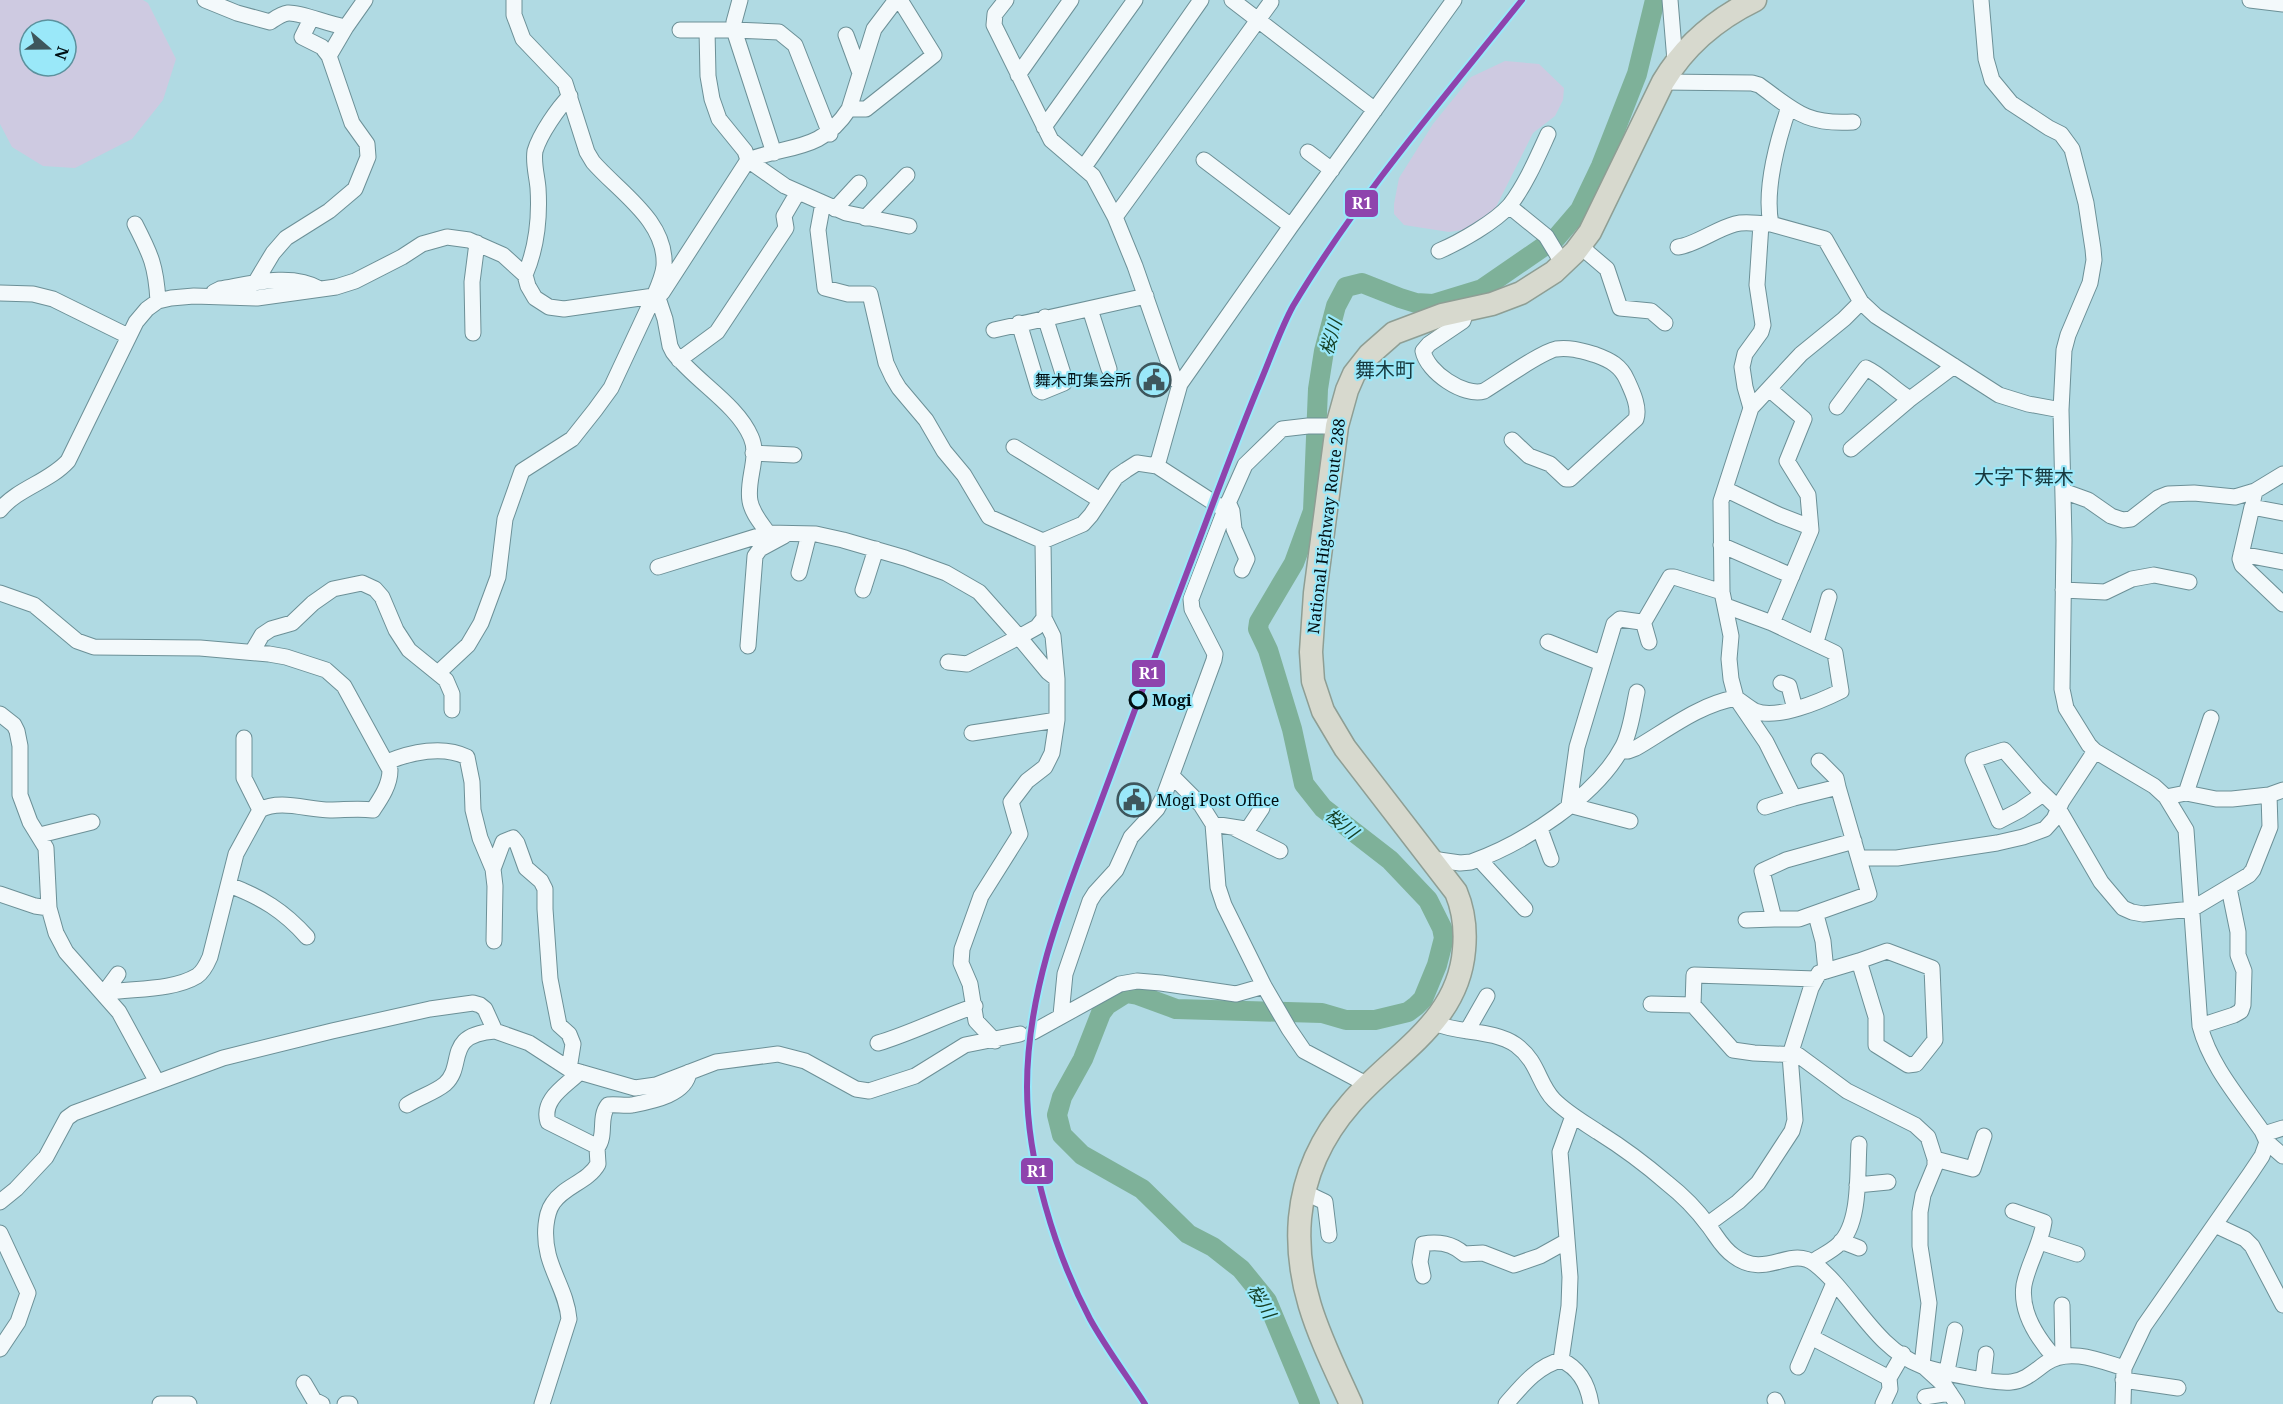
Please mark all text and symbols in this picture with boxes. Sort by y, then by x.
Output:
north arrow [18,18,78,78]
text: N [49,43,75,63]
line badge: R1 [1344,189,1379,218]
text: R1 [1352,192,1372,214]
water label: 桜川 [1314,314,1347,358]
district label: 舞木町 [1355,356,1415,383]
public building icon: 舞木町集会所 [1136,362,1172,398]
place label: 舞木町集会所 [1035,369,1131,391]
street label: National Highway Route 288 [1302,417,1350,635]
district label: 大字下舞木 [1974,463,2074,490]
line badge: R1 [1131,659,1166,688]
text: R1 [1139,662,1159,684]
place label: Mogi [1152,689,1192,711]
marker: Mogi [1129,691,1147,709]
public building icon: Mogi Post Office [1116,782,1152,818]
place label: Mogi Post Office [1157,789,1279,811]
water label: 桜川 [1320,802,1365,845]
line badge: R1 [1020,1157,1054,1185]
text: R1 [1027,1160,1047,1182]
water label: 桜川 [1242,1279,1283,1324]

